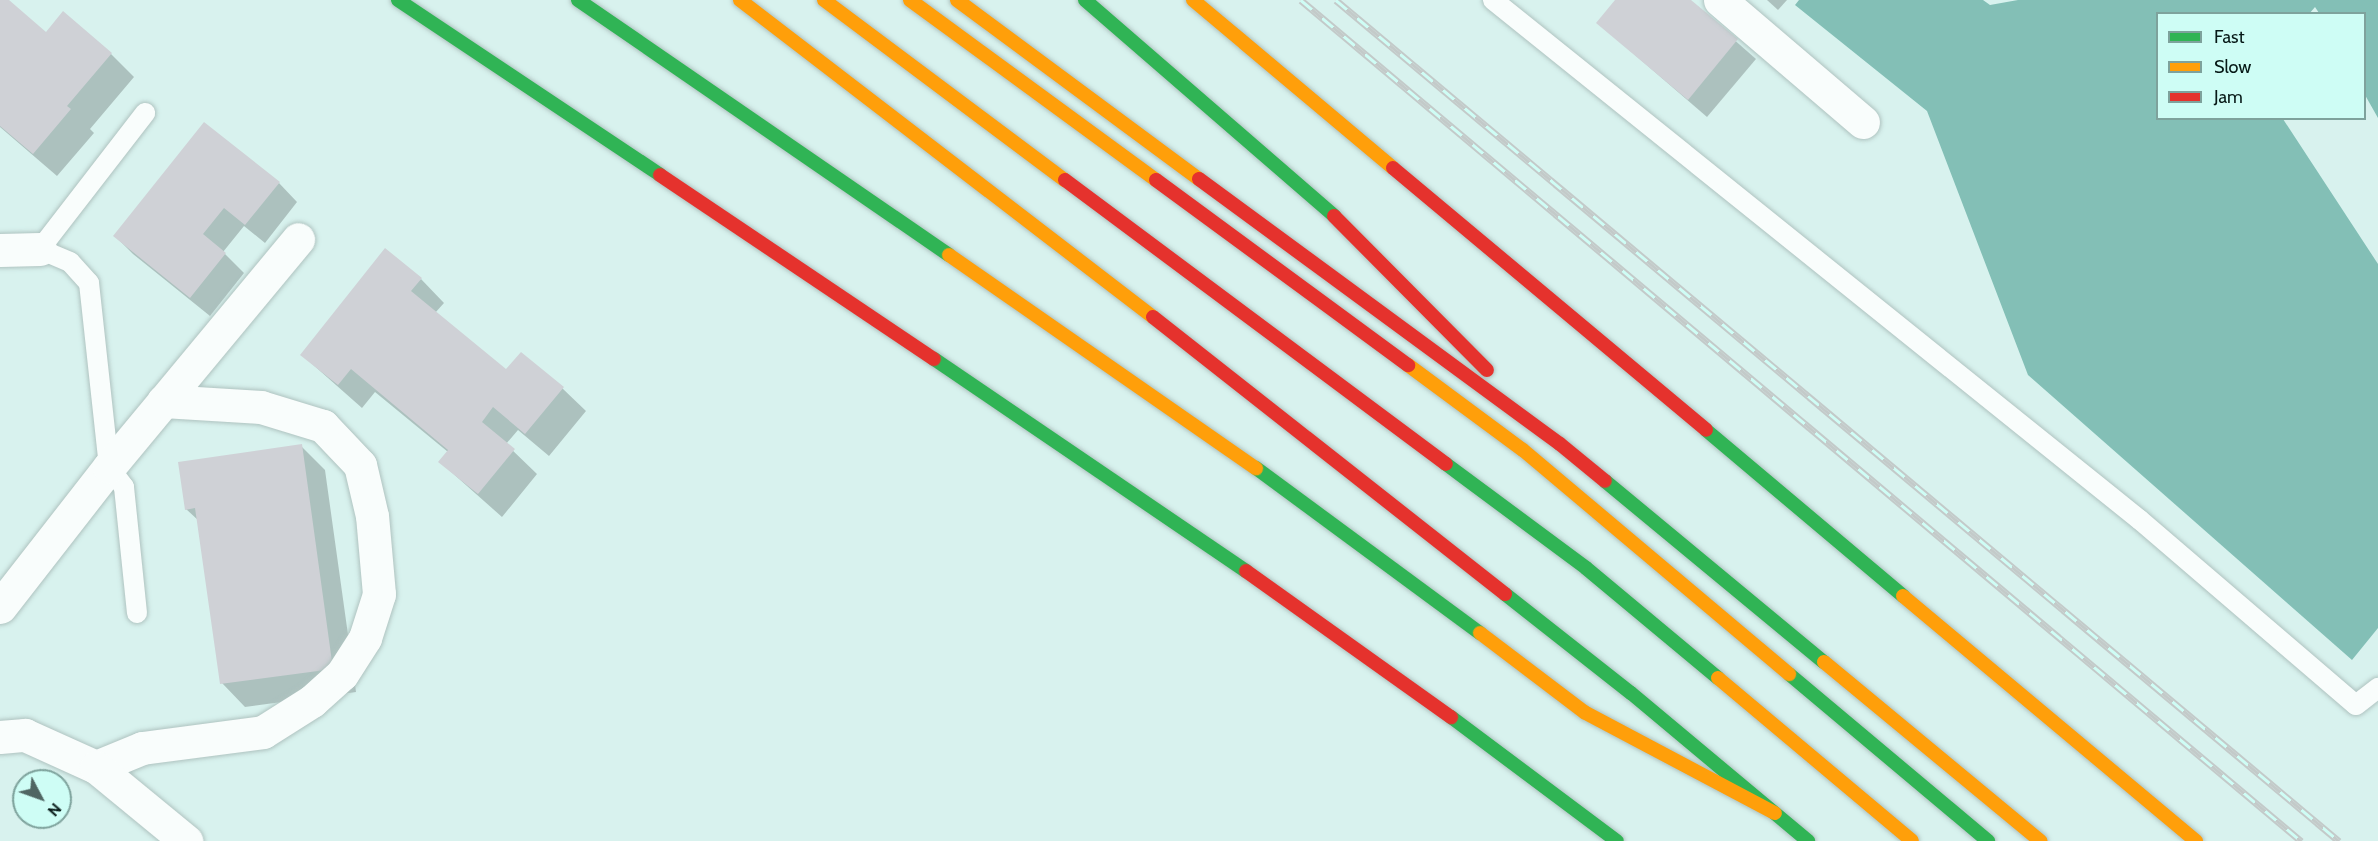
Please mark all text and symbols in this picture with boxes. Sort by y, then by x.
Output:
legend [2156,12,2366,120]
text: Fast [2214,26,2245,48]
text: Slow [2214,56,2251,78]
text: Jam [2214,86,2243,108]
north arrow [12,769,72,829]
text: N [44,799,65,820]

